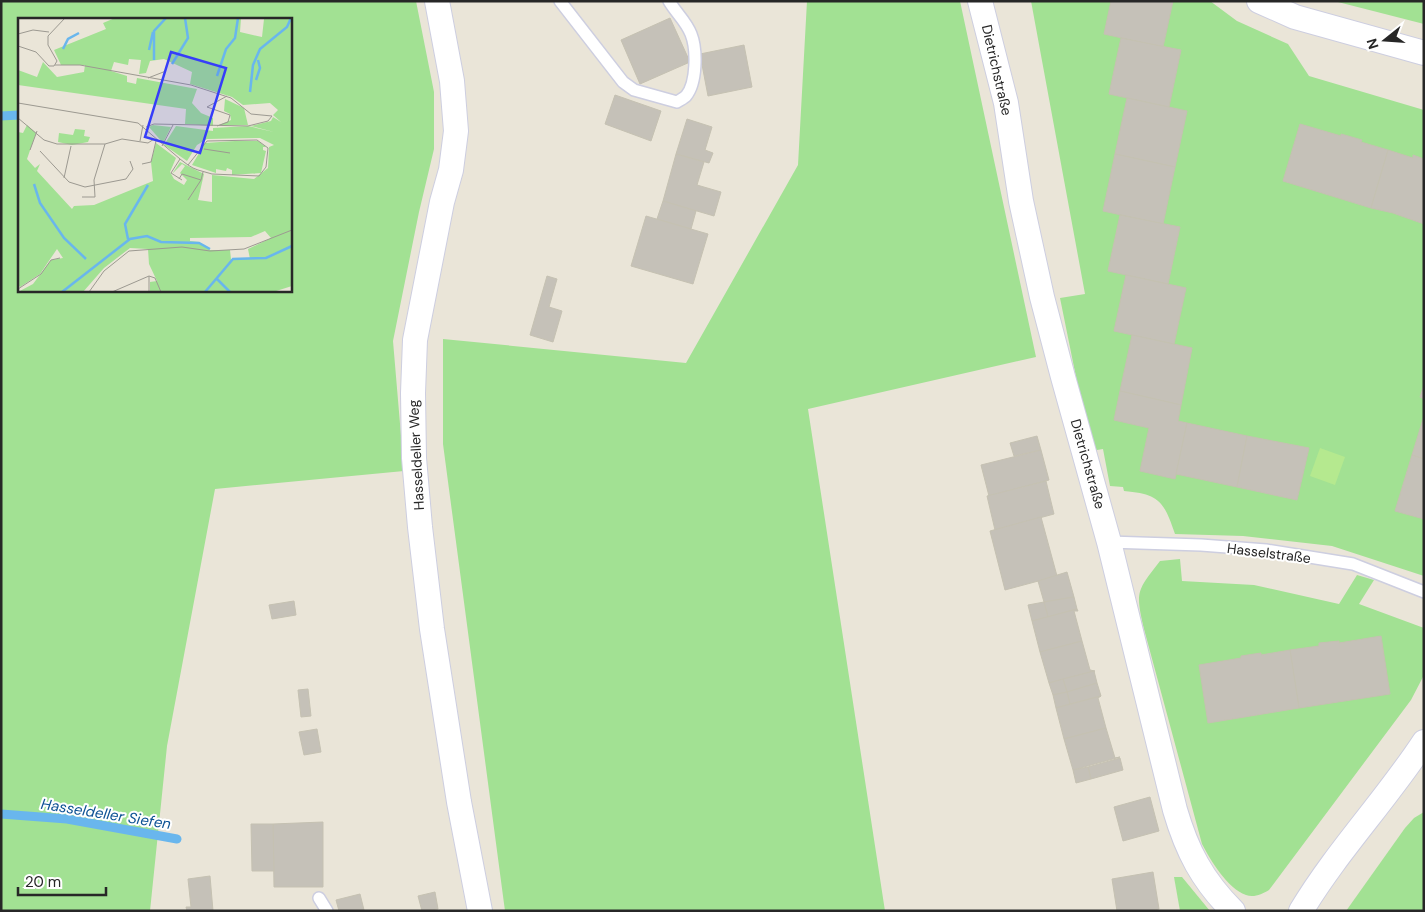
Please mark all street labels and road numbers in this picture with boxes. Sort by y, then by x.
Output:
street label: Dietrichstraße [978,23,1016,117]
street label: Hasseldeller Weg [404,399,428,511]
street label: Dietrichstraße [1067,417,1109,511]
street label: Hasselstraße [1226,539,1312,567]

